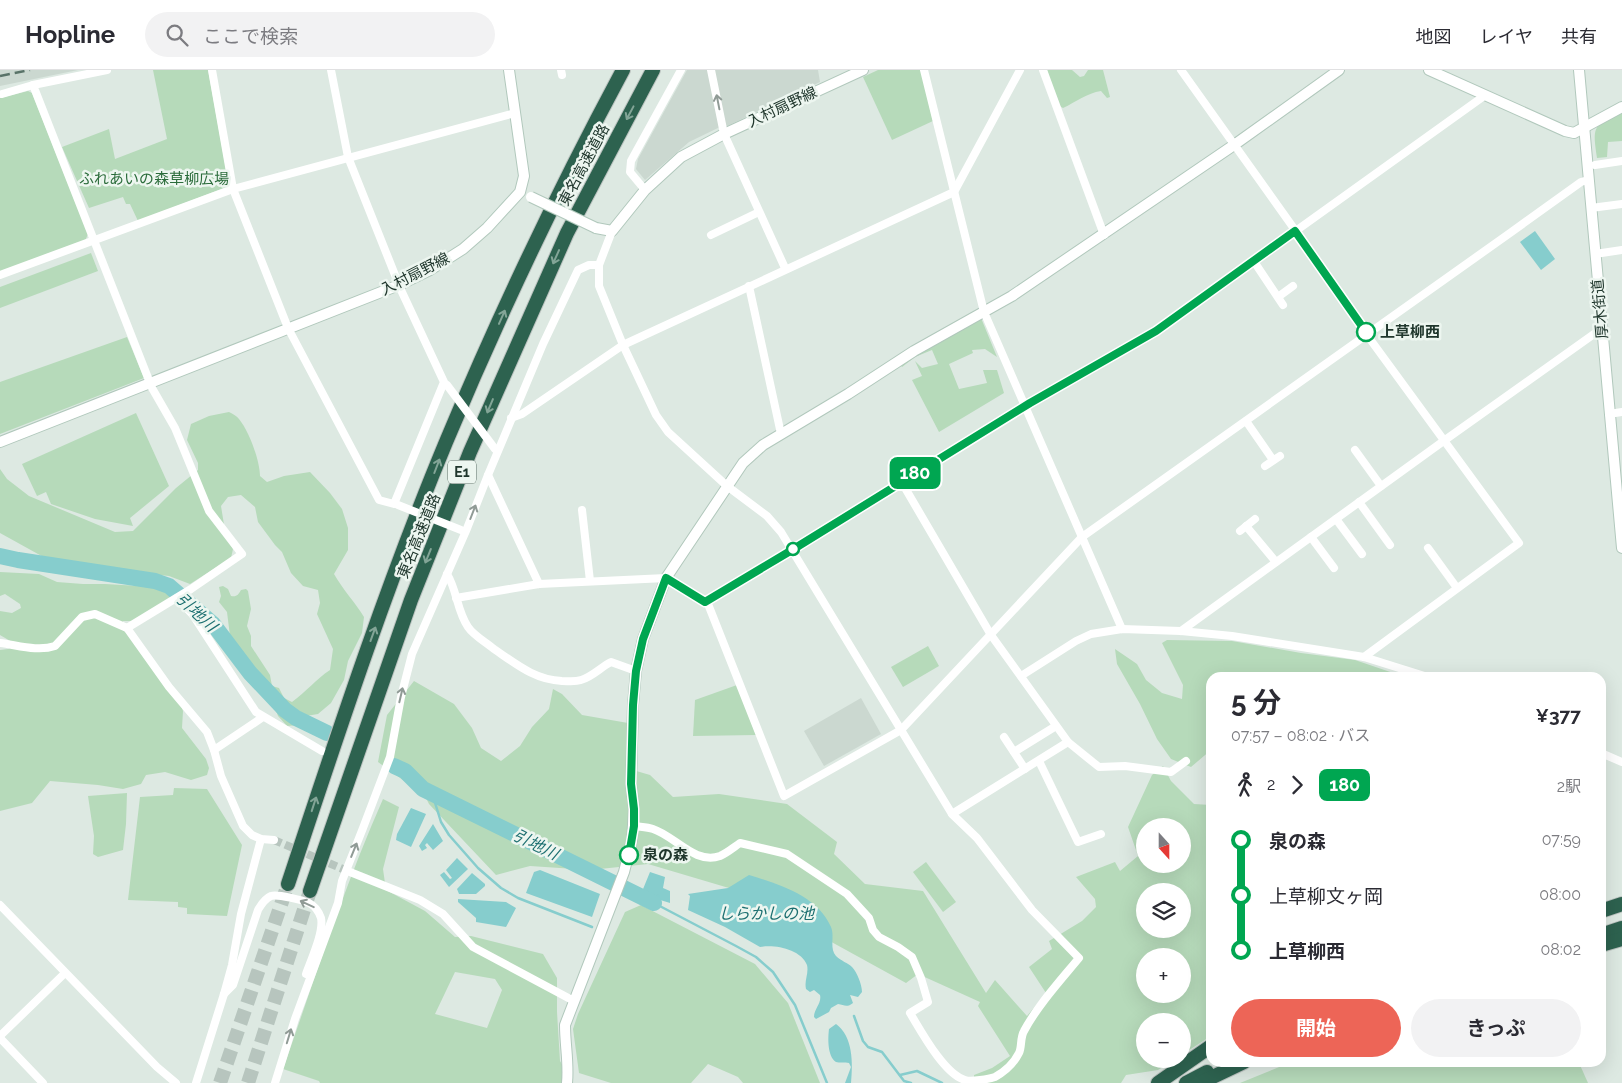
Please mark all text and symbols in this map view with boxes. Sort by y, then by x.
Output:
search box [145,12,495,57]
text: Hopline [25,20,115,49]
icon: search [163,21,191,49]
text: ここで検索 [203,25,298,47]
text: 地図 [1416,26,1452,47]
text: レイヤ [1480,26,1533,47]
text: 共有 [1561,26,1597,47]
street label: 入村扇野線 [744,83,820,131]
one-way arrow [712,94,722,110]
one-way arrow [625,105,634,120]
street label: 東名高速道路 [555,121,613,209]
park label: ふれあいの森草柳広場 [79,170,229,188]
street label: 入村扇野線 [377,249,453,299]
one-way arrow [550,249,560,264]
street label: 厚木街道 [1588,278,1612,340]
one-way arrow [497,310,507,325]
marker: 上草柳西 [1356,322,1376,342]
place label: 上草柳西 [1380,323,1440,341]
one-way arrow [485,398,495,413]
line badge: 180 [886,457,944,489]
one-way arrow [433,459,442,474]
road number: E1 [448,461,476,484]
text: 180 [900,462,930,483]
street label: 東名高速道路 [394,491,444,581]
one-way arrow [469,505,478,520]
unlabelled marker [786,542,800,556]
one-way arrow [423,549,432,564]
water label: 引地川 [173,589,222,637]
one-way arrow [369,627,378,642]
text: 5 分 [1231,686,1281,719]
one-way arrow [397,688,406,704]
text: ¥377 [1535,704,1581,726]
text: 07:57 – 08:02 · バス [1231,726,1370,745]
icon: walk [1231,771,1259,799]
icon: forward [1283,771,1311,799]
text: 180 [1329,774,1360,795]
text: 2 [1267,775,1275,794]
text: 2駅 [1557,777,1581,796]
one-way arrow [310,797,320,813]
north arrow [1136,818,1191,872]
map controls [1136,818,1191,1068]
water label: 引地川 [510,825,563,864]
text: 泉の森 [1269,830,1326,852]
text: 07:59 [1542,830,1581,849]
one-way arrow [350,843,360,858]
marker: 泉の森 [619,845,639,865]
place label: 泉の森 [643,846,688,864]
button: layers [1136,883,1191,938]
text: 上草柳文ヶ岡 [1269,885,1383,907]
text: 08:00 [1539,885,1581,904]
one-way arrow [300,899,315,909]
water label: しらかしの池 [718,904,816,923]
text: 上草柳西 [1269,940,1345,962]
text: 08:02 [1541,940,1581,959]
button: + [1136,948,1191,1003]
button: 開始 [1231,999,1401,1057]
button: きっぷ [1411,999,1581,1057]
button: − [1136,1013,1191,1068]
one-way arrow [285,1029,295,1045]

